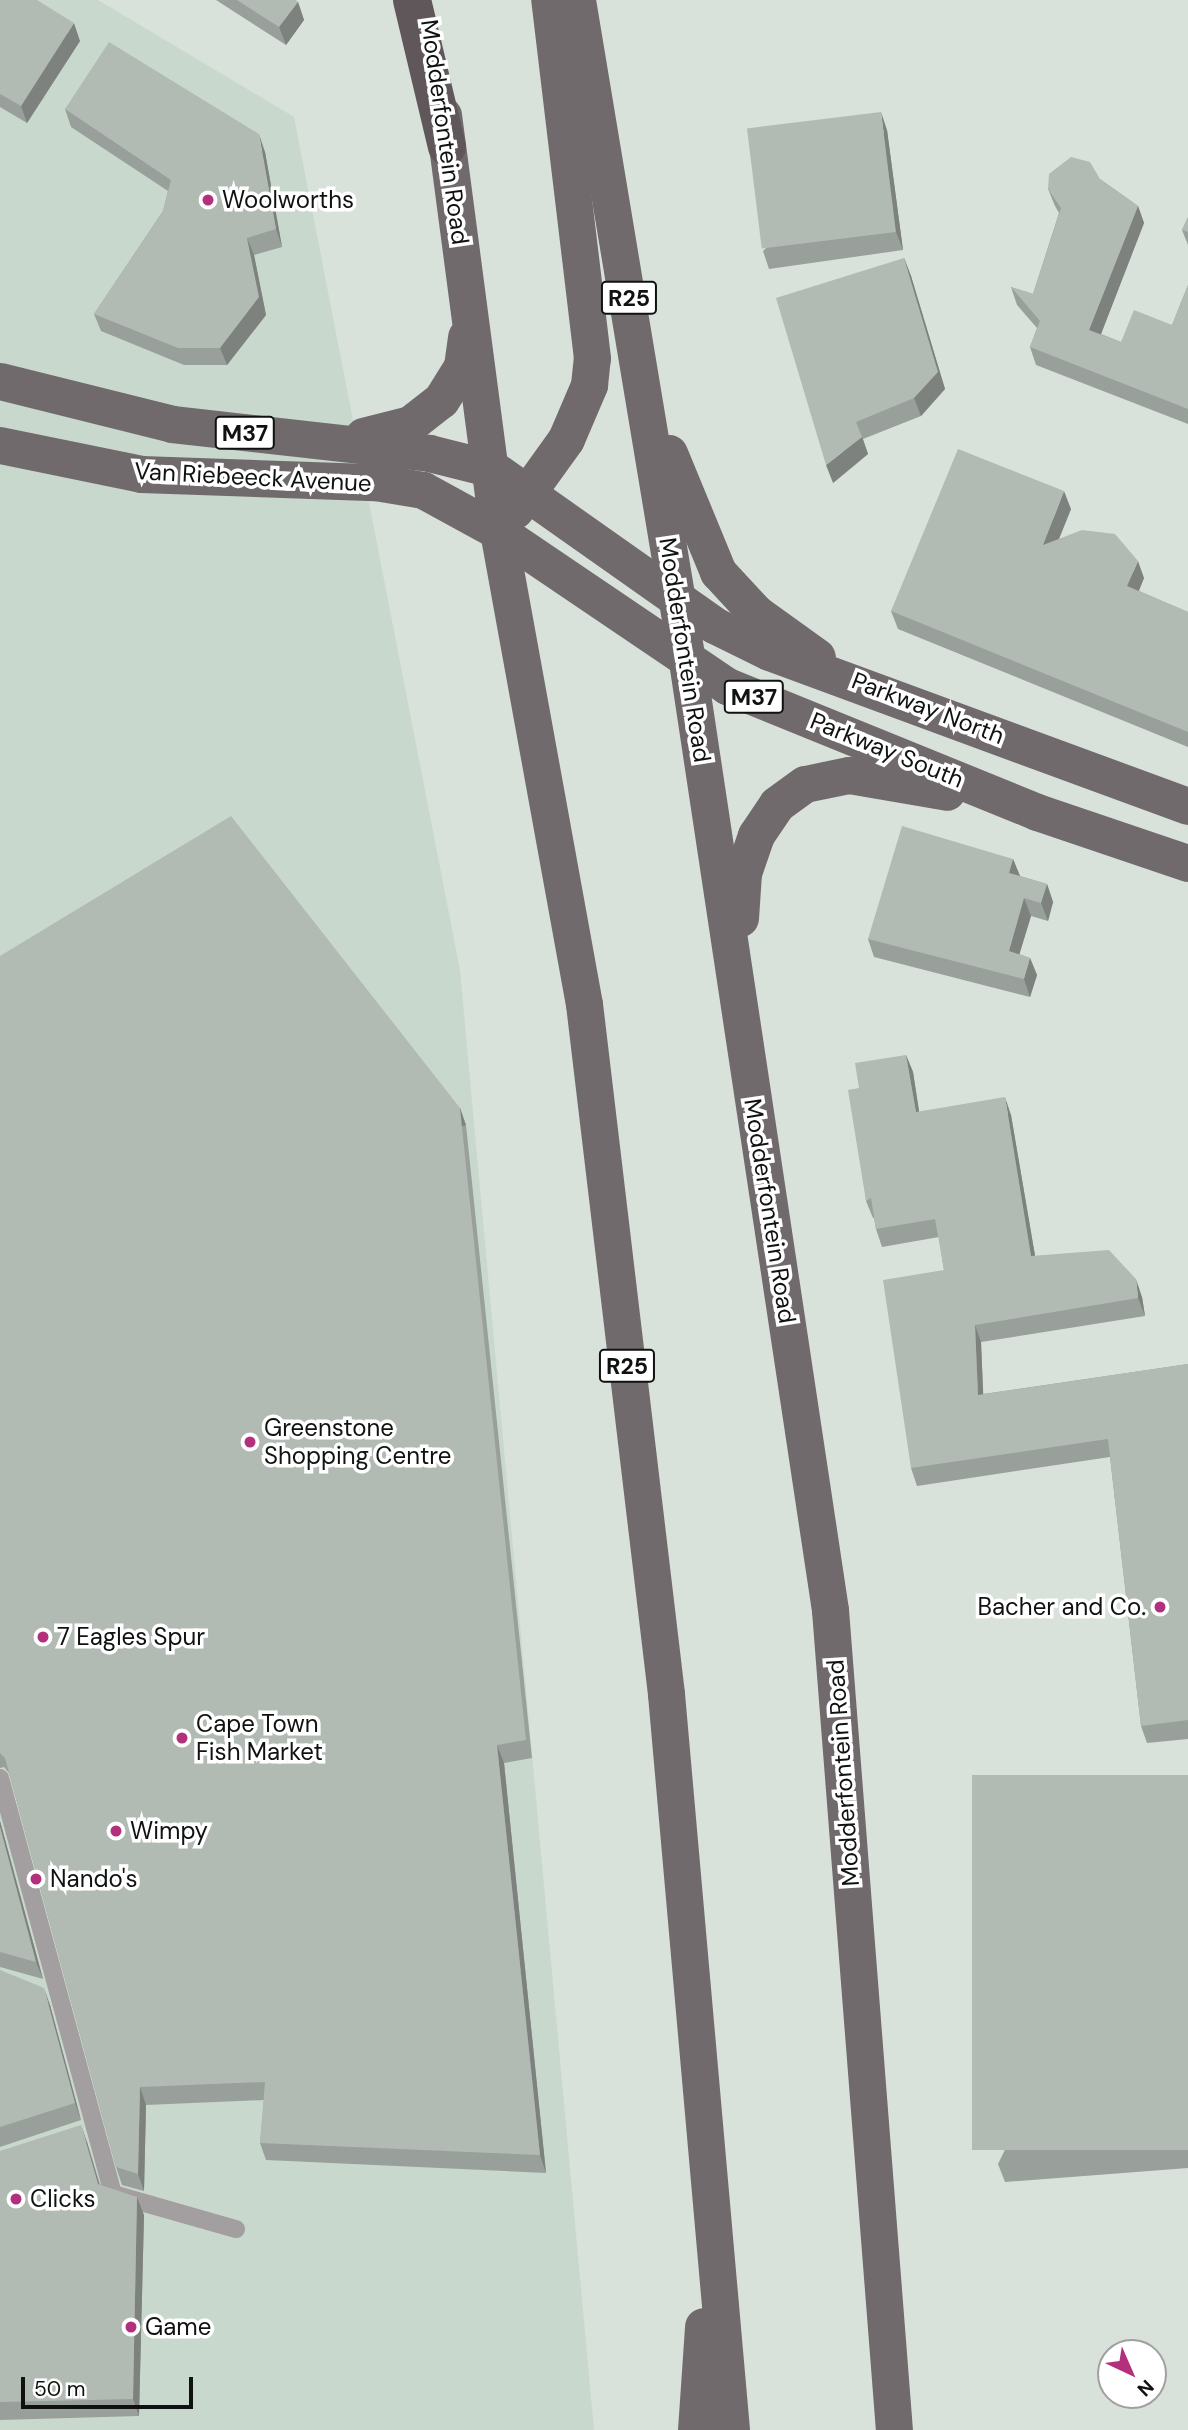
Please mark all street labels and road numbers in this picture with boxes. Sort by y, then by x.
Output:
street label: Modderfontein Road [415,17,475,247]
road number: R25 [599,278,659,318]
road number: M37 [214,414,276,452]
street label: Van Riebeeck Avenue [134,456,372,498]
street label: Modderfontein Road [653,536,717,764]
street label: Parkway North [848,666,1008,750]
road number: M37 [722,678,786,716]
street label: Parkway South [806,706,968,794]
street label: Modderfontein Road [738,1097,802,1325]
road number: R25 [597,1346,657,1386]
street label: Modderfontein Road [821,1659,865,1887]

